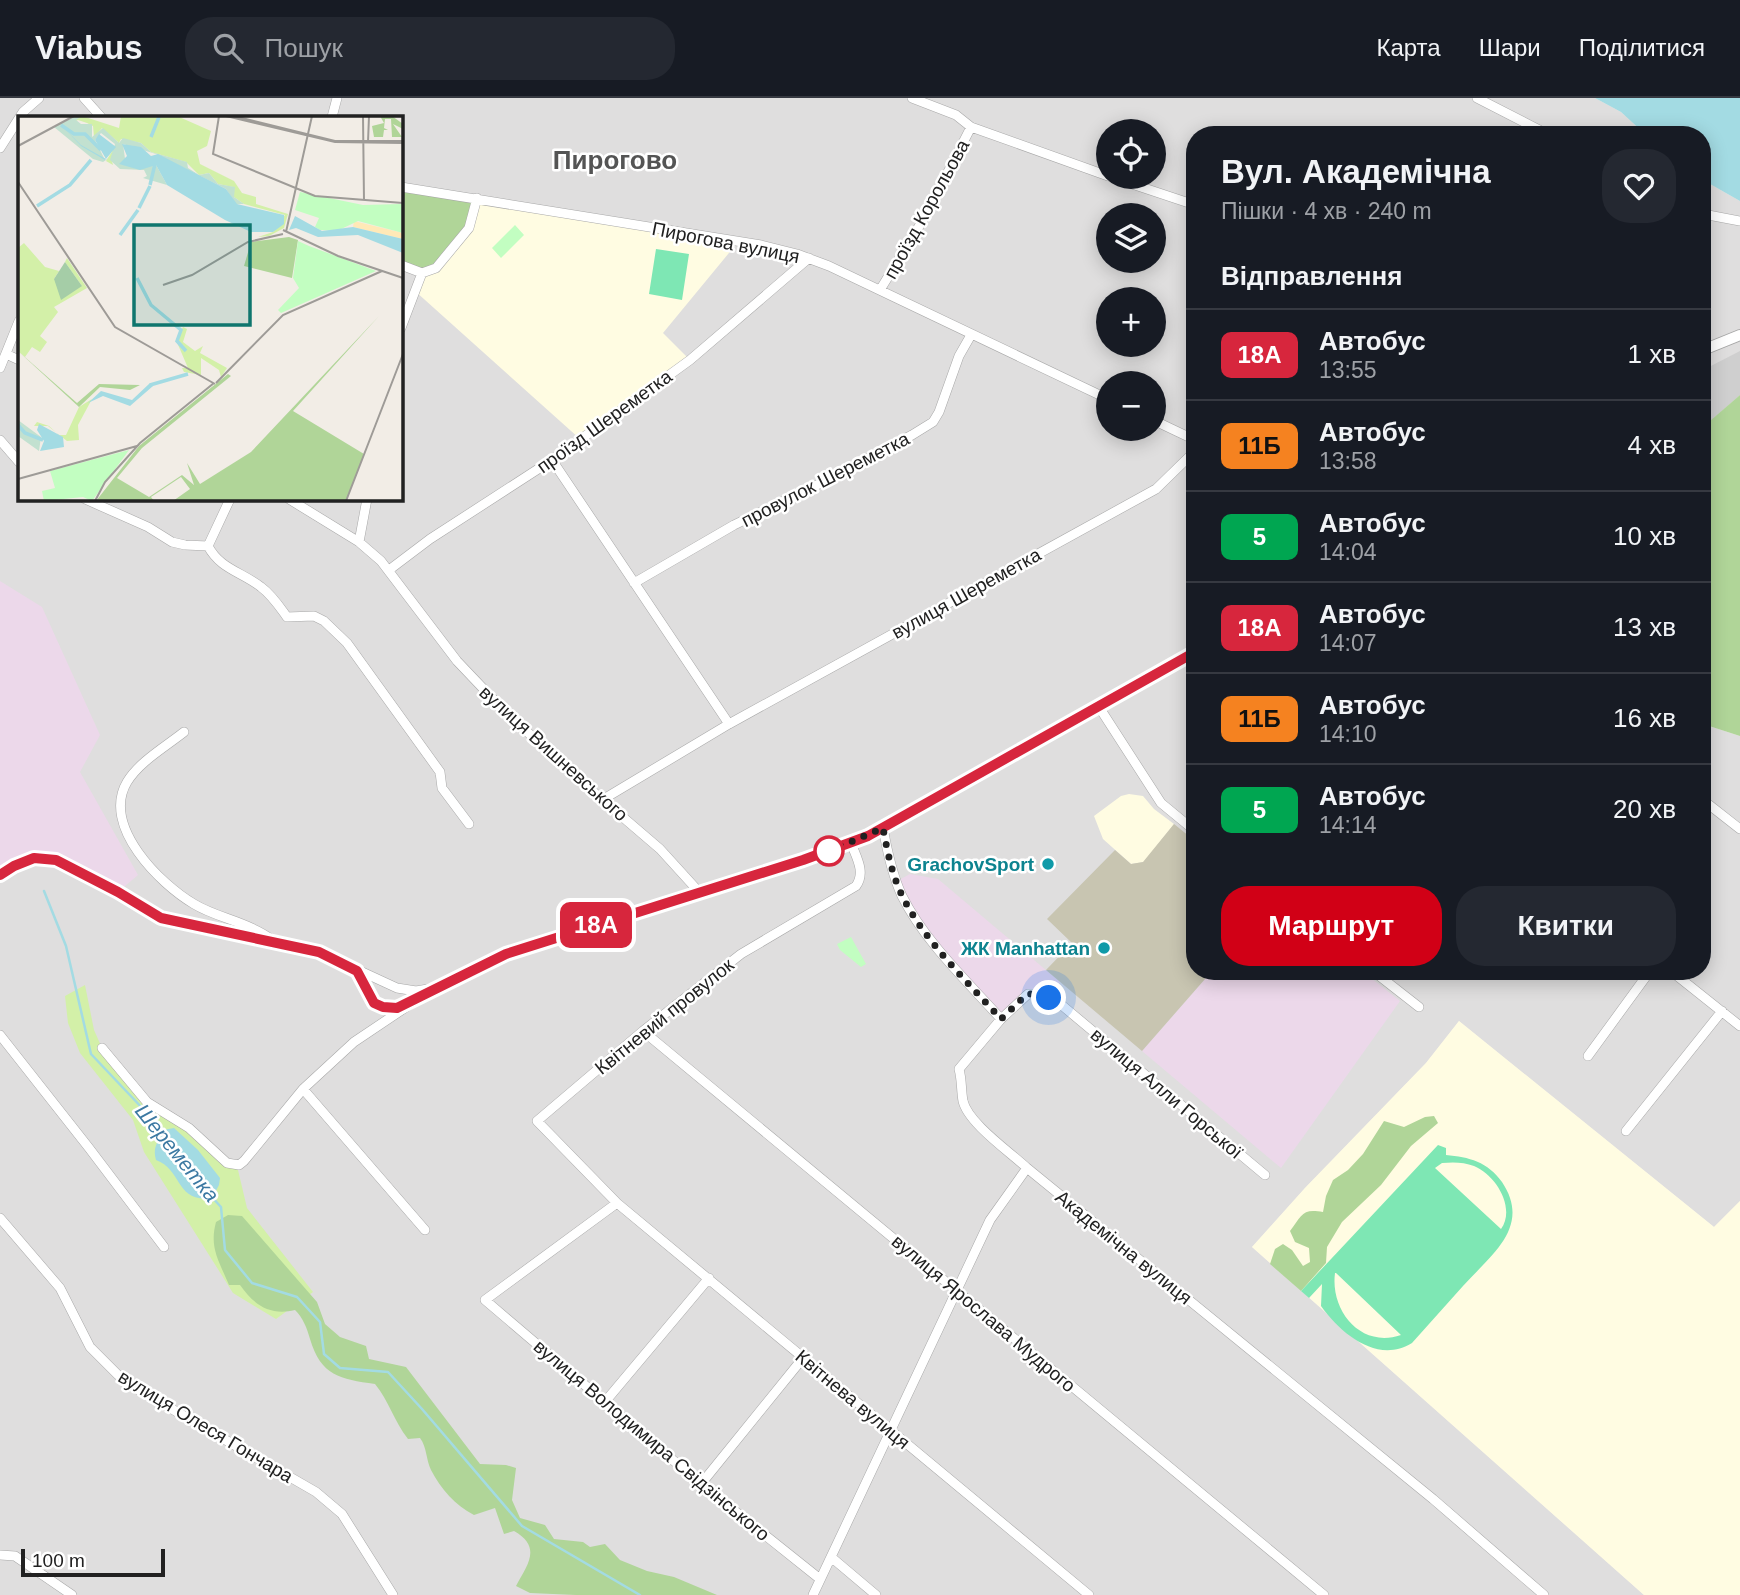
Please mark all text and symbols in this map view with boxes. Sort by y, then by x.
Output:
search box [185,17,675,80]
text: Viabus [35,29,143,66]
icon: search [209,29,247,67]
text: Пошук [265,33,343,63]
text: Карта [1376,34,1441,61]
text: Шари [1479,34,1541,61]
text: Поділитися [1579,34,1705,61]
inset map [18,116,402,500]
map controls [1096,119,1166,441]
button: locate [1096,119,1166,189]
street label: проїзд Корольова [880,136,974,282]
district label: Пирогово [553,145,677,175]
button: heart [1602,149,1676,223]
text: Вул. Академічна [1221,153,1491,190]
text: Пішки · 4 хв · 240 m [1221,198,1432,224]
button: layers [1096,203,1166,273]
street label: Пирогова вулиця [650,218,801,267]
text: Відправлення [1221,261,1402,291]
button: + [1096,287,1166,357]
text: Автобус [1319,326,1426,356]
text: 1 хв [1628,339,1676,369]
text: 18А [1237,341,1282,368]
text: 13:55 [1319,357,1377,383]
street label: проїзд Шереметка [533,365,676,477]
button: − [1096,371,1166,441]
text: Автобус [1319,417,1426,447]
street label: провулок Шереметка [738,428,913,531]
text: 4 хв [1628,430,1676,460]
text: 11Б [1238,432,1281,459]
text: 13:58 [1319,448,1377,474]
text: Автобус [1319,508,1426,538]
text: 10 хв [1613,521,1676,551]
text: 5 [1253,523,1266,550]
text: 14:04 [1319,539,1377,565]
street label: вулиця Шереметка [888,544,1045,643]
text: Автобус [1319,599,1426,629]
text: 13 хв [1613,612,1676,642]
text: 18А [1237,614,1282,641]
text: 14:07 [1319,630,1377,656]
street label: вулиця Вишневського [475,681,632,825]
text: Автобус [1319,690,1426,720]
text: 16 хв [1613,703,1676,733]
text: 11Б [1238,705,1281,732]
text: 14:10 [1319,721,1377,747]
text: Автобус [1319,781,1426,811]
text: 20 хв [1613,794,1676,824]
text: 5 [1253,796,1266,823]
text: 14:14 [1319,812,1377,838]
unlabelled marker [814,836,844,866]
place label: GrachovSport [907,854,1035,875]
marker: GrachovSport [1040,856,1056,872]
button: Маршрут [1221,886,1442,966]
button: Квитки [1456,886,1676,966]
line badge: 18А [556,902,636,948]
text: 18А [574,911,618,938]
place label: ЖК Manhattan [960,938,1090,959]
marker: ЖК Manhattan [1096,940,1112,956]
street label: Квітневий провулок [591,954,738,1079]
your location [1031,980,1066,1015]
street label: вулиця Алли Горської [1087,1024,1247,1163]
water label: Шереметка [131,1099,224,1206]
street label: Академічна вулиця [1051,1186,1196,1309]
street label: вулиця Ярослава Мудрого [888,1230,1080,1396]
street label: вулиця Володимира Свідзінського [530,1336,774,1545]
street label: Квітнева вулиця [791,1346,914,1453]
street label: вулиця Олеся Гончара [115,1366,297,1487]
scale bar [21,1546,164,1578]
text: 100 m [32,1550,85,1571]

